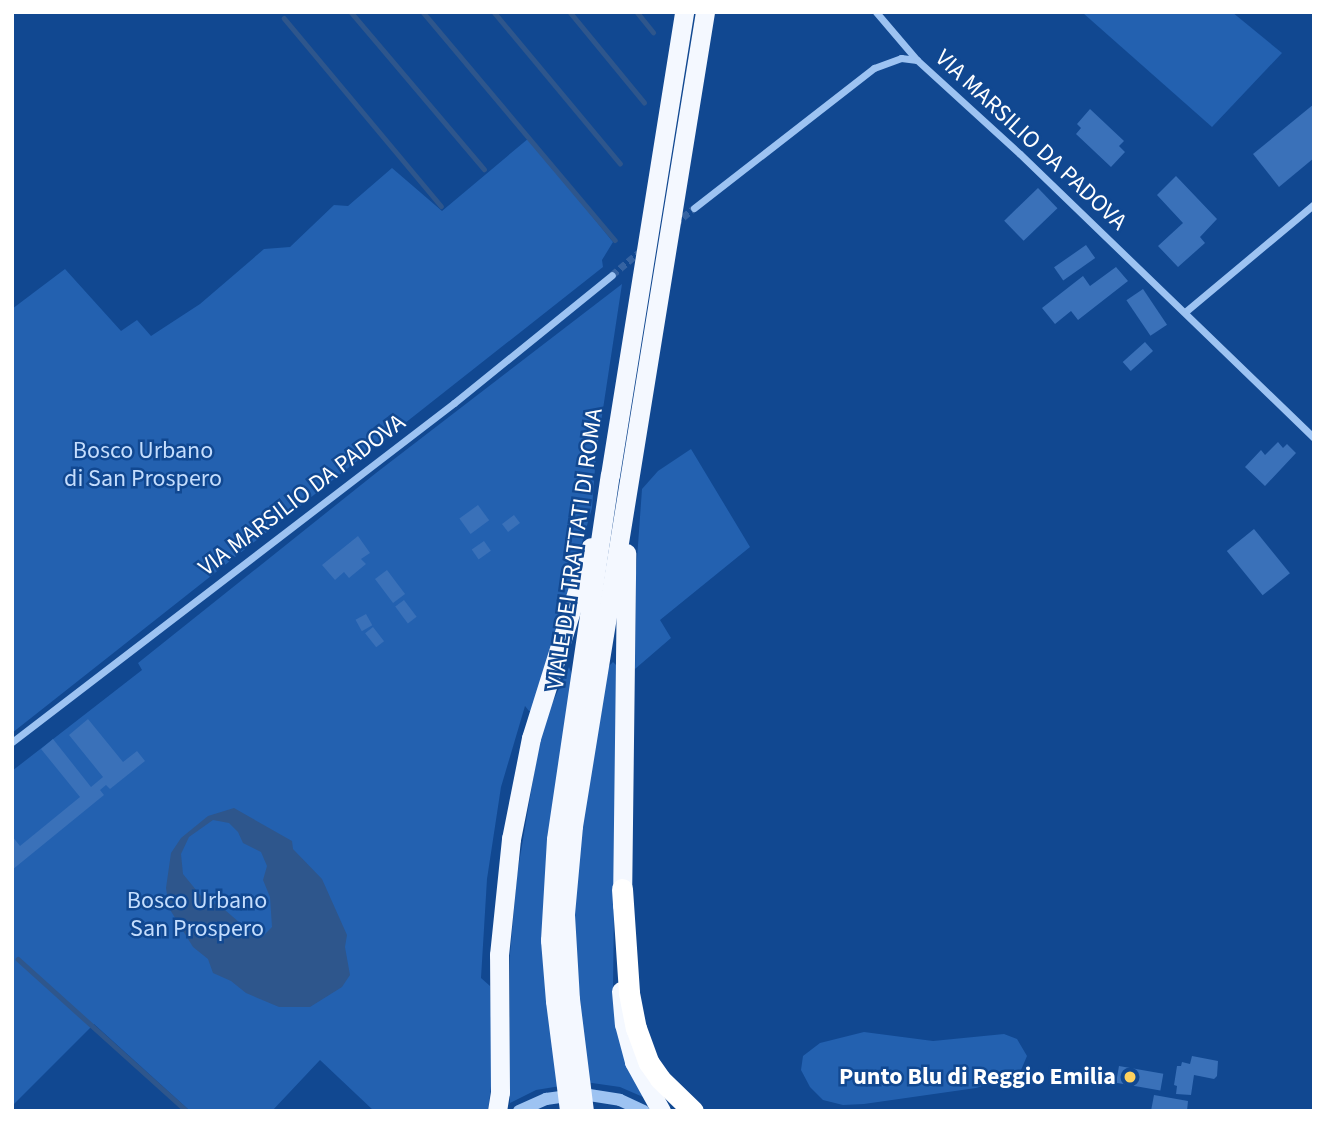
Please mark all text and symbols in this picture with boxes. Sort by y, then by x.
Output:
street label: VIA MARSILIO DA PADOVA [929,44,1133,236]
street label: VIALE DEI TRATTATI DI ROMA [541,406,609,692]
street label: VIA MARSILIO DA PADOVA [193,408,411,582]
park label: Bosco Urbano di San Prospero [64,437,222,493]
park label: Bosco Urbano San Prospero [127,887,267,943]
place label: Punto Blu di Reggio Emilia [839,1063,1116,1091]
marker: Punto Blu di Reggio Emilia [1122,1069,1138,1085]

